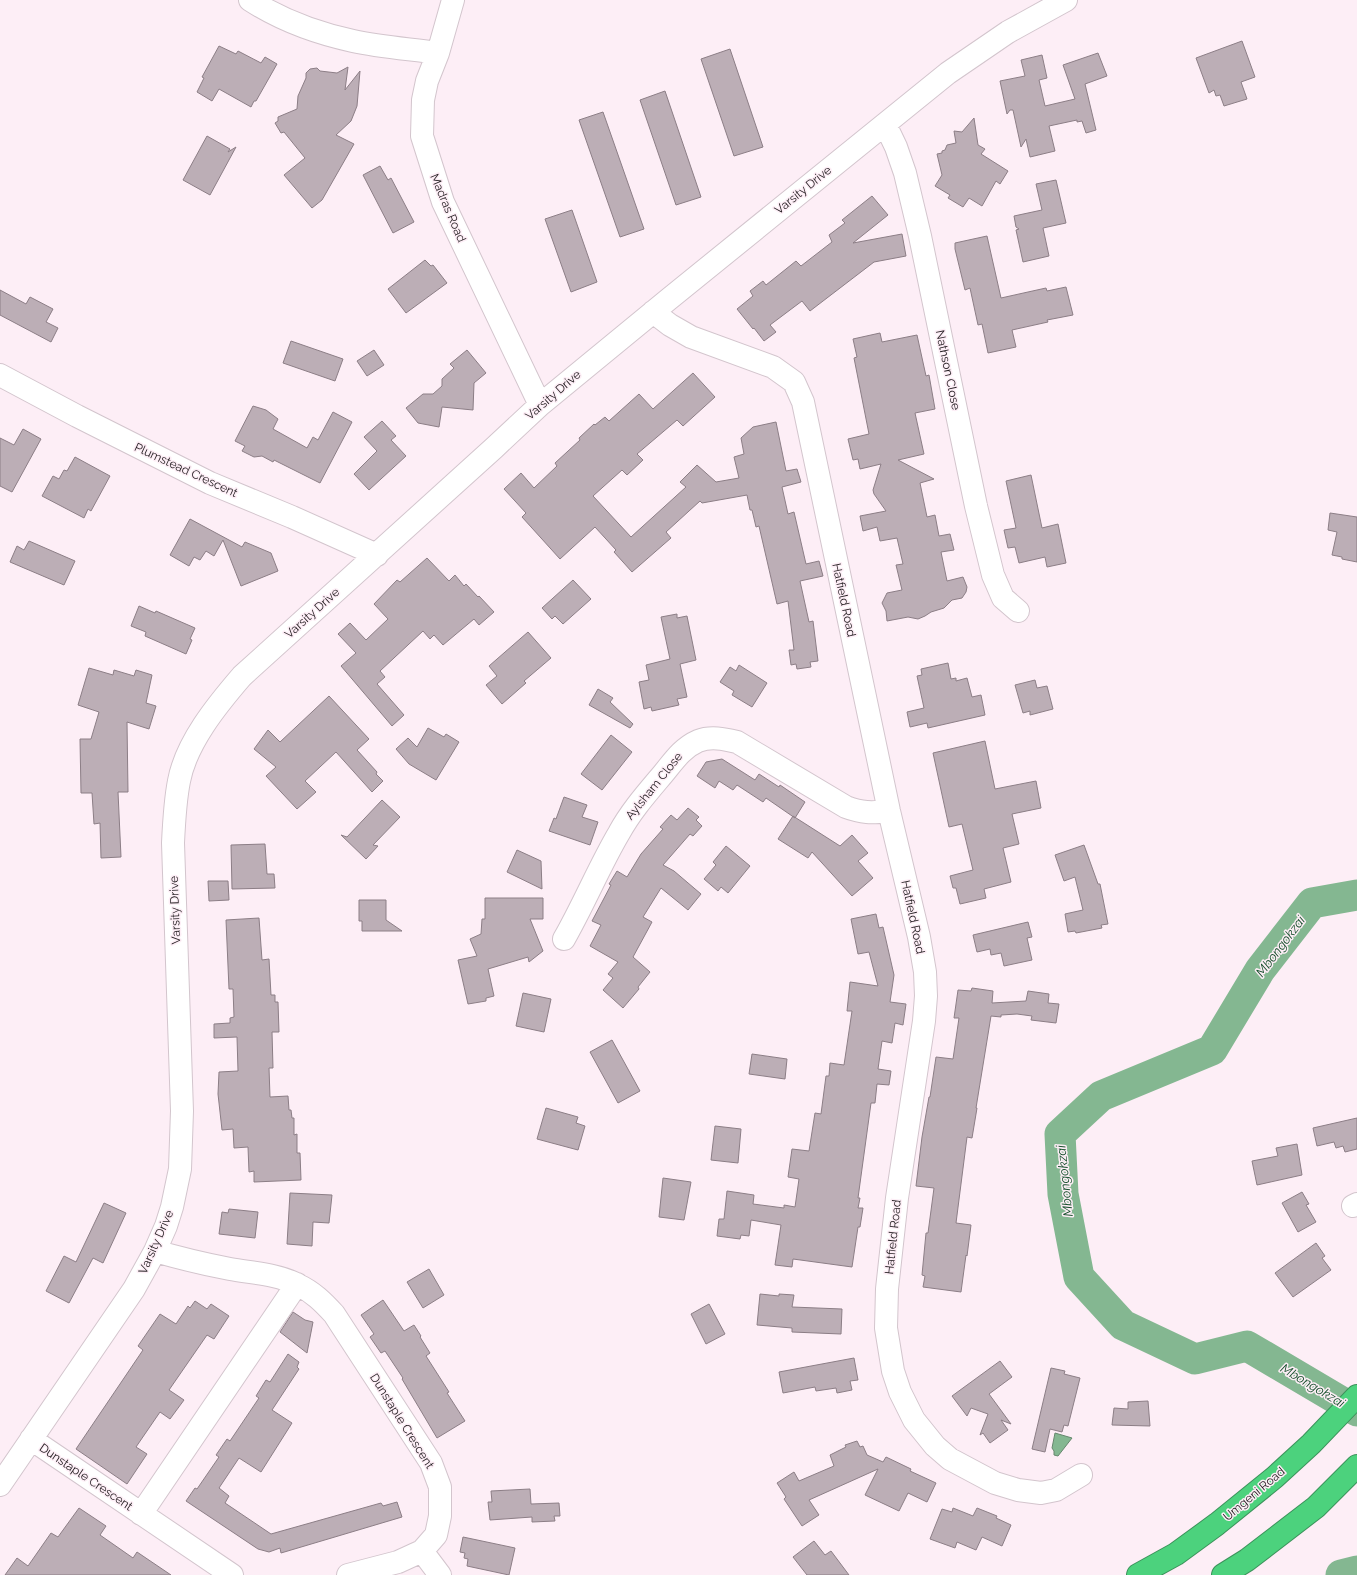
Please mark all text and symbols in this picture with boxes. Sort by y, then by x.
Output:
street label: Varsity Drive [772,163,834,217]
street label: Madras Road [427,172,469,244]
street label: Nathson Close [933,329,963,411]
street label: Varsity Drive [523,367,583,423]
street label: Plumstead Crescent [132,440,240,500]
street label: Hatfield Road [829,562,859,638]
street label: Varsity Drive [282,585,342,641]
street label: Aylsham Close [623,750,685,822]
street label: Varsity Drive [167,875,183,945]
street label: Hatfield Road [898,879,928,955]
water label: Mbongokzai [1253,912,1309,980]
water label: Mbongokzai [1053,1143,1076,1218]
street label: Hatfield Road [882,1199,904,1275]
street label: Varsity Drive [136,1208,176,1276]
water label: Mbongokzai [1278,1360,1348,1411]
street label: Dunstaple Crescent [367,1371,437,1471]
street label: Dunstaple Crescent [37,1441,135,1513]
street label: Umgeni Road [1220,1464,1288,1524]

